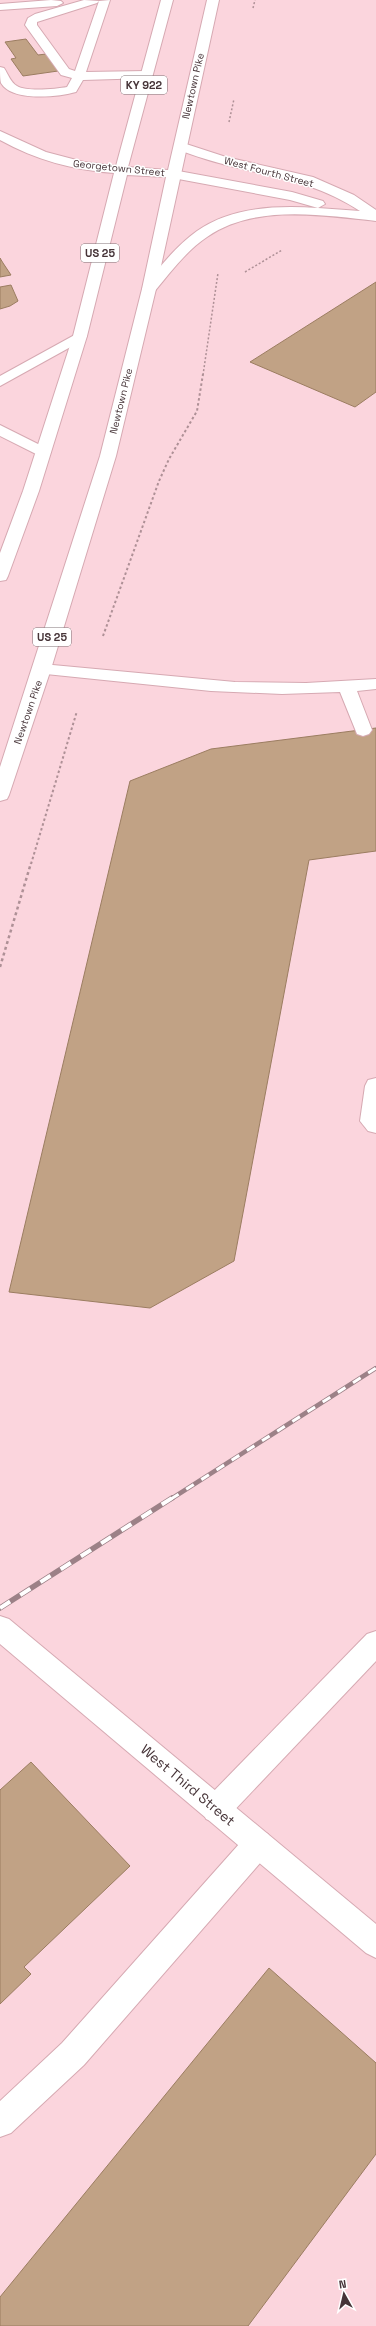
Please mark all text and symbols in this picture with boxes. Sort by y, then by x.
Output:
street label: Newtown Pike [179,52,207,120]
road number: KY 922 [121,76,167,94]
street label: West Fourth Street [223,154,316,190]
street label: Georgetown Street [72,157,166,179]
road number: US 25 [81,244,119,262]
street label: Newtown Pike [107,367,135,435]
road number: US 25 [33,628,71,646]
street label: Newtown Pike [11,678,45,746]
street label: West Third Street [137,1740,239,1830]
north arrow [324,2274,364,2314]
text: N [338,2277,347,2292]

